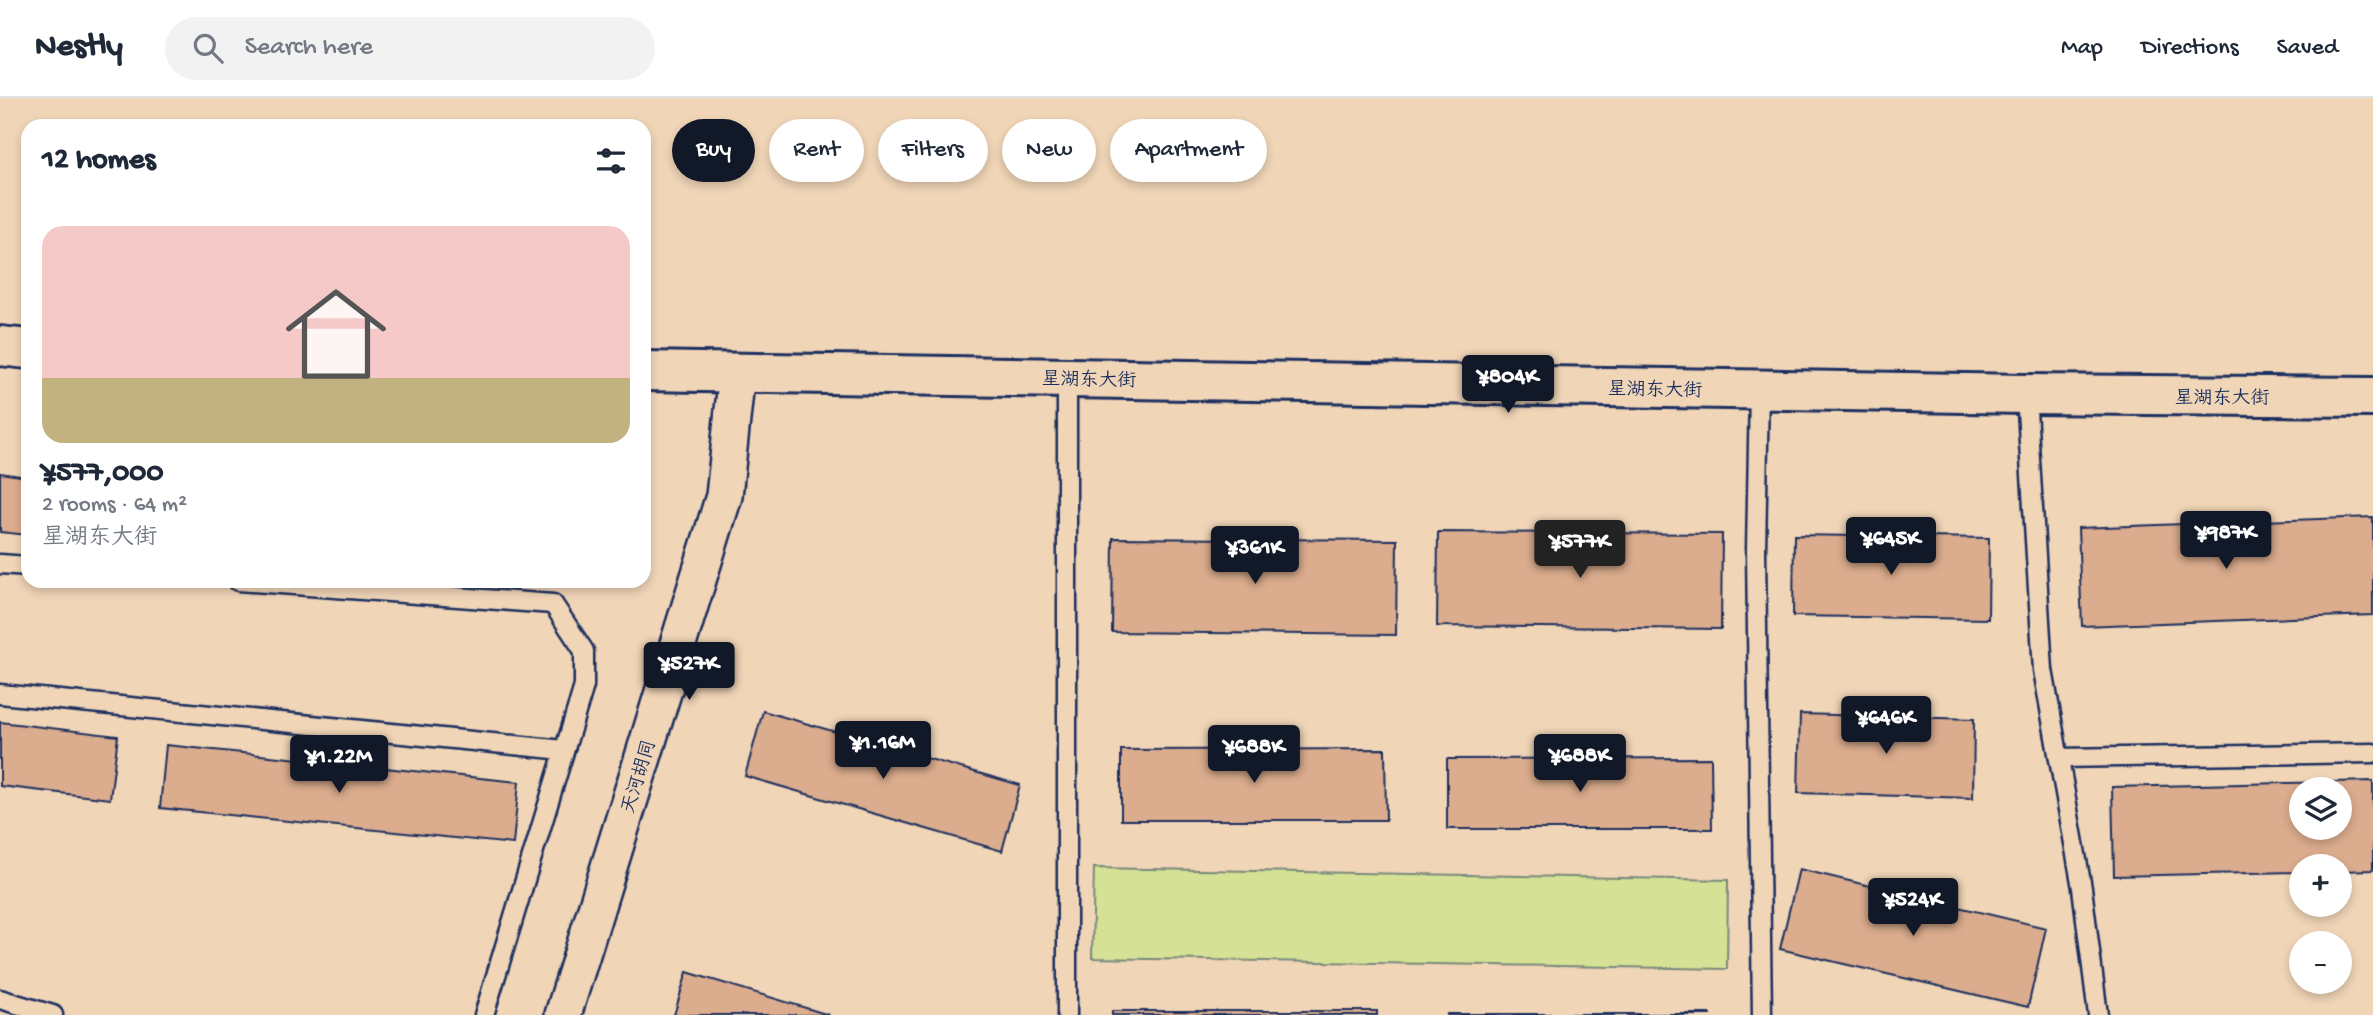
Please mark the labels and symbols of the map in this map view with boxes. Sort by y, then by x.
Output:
pin: ¥804K [1459,356,1557,415]
street label: 星湖东大街 [1041,368,1137,394]
street label: 星湖东大街 [1607,378,1703,404]
street label: 星湖东大街 [2174,387,2270,411]
pin: ¥987K [2177,512,2275,571]
pin: ¥645K [1842,518,1940,577]
pin: ¥577K [1531,520,1629,580]
pin: ¥361K [1206,526,1304,586]
pin: ¥527K [640,642,738,702]
pin: ¥646K [1837,696,1935,756]
pin: ¥1.16M [826,722,940,781]
pin: ¥688K [1205,726,1303,785]
pin: ¥688K [1531,734,1629,794]
pin: ¥1.22M [282,736,396,795]
street label: 天河胡同 [618,737,662,817]
pin: ¥524K [1864,878,1962,938]

